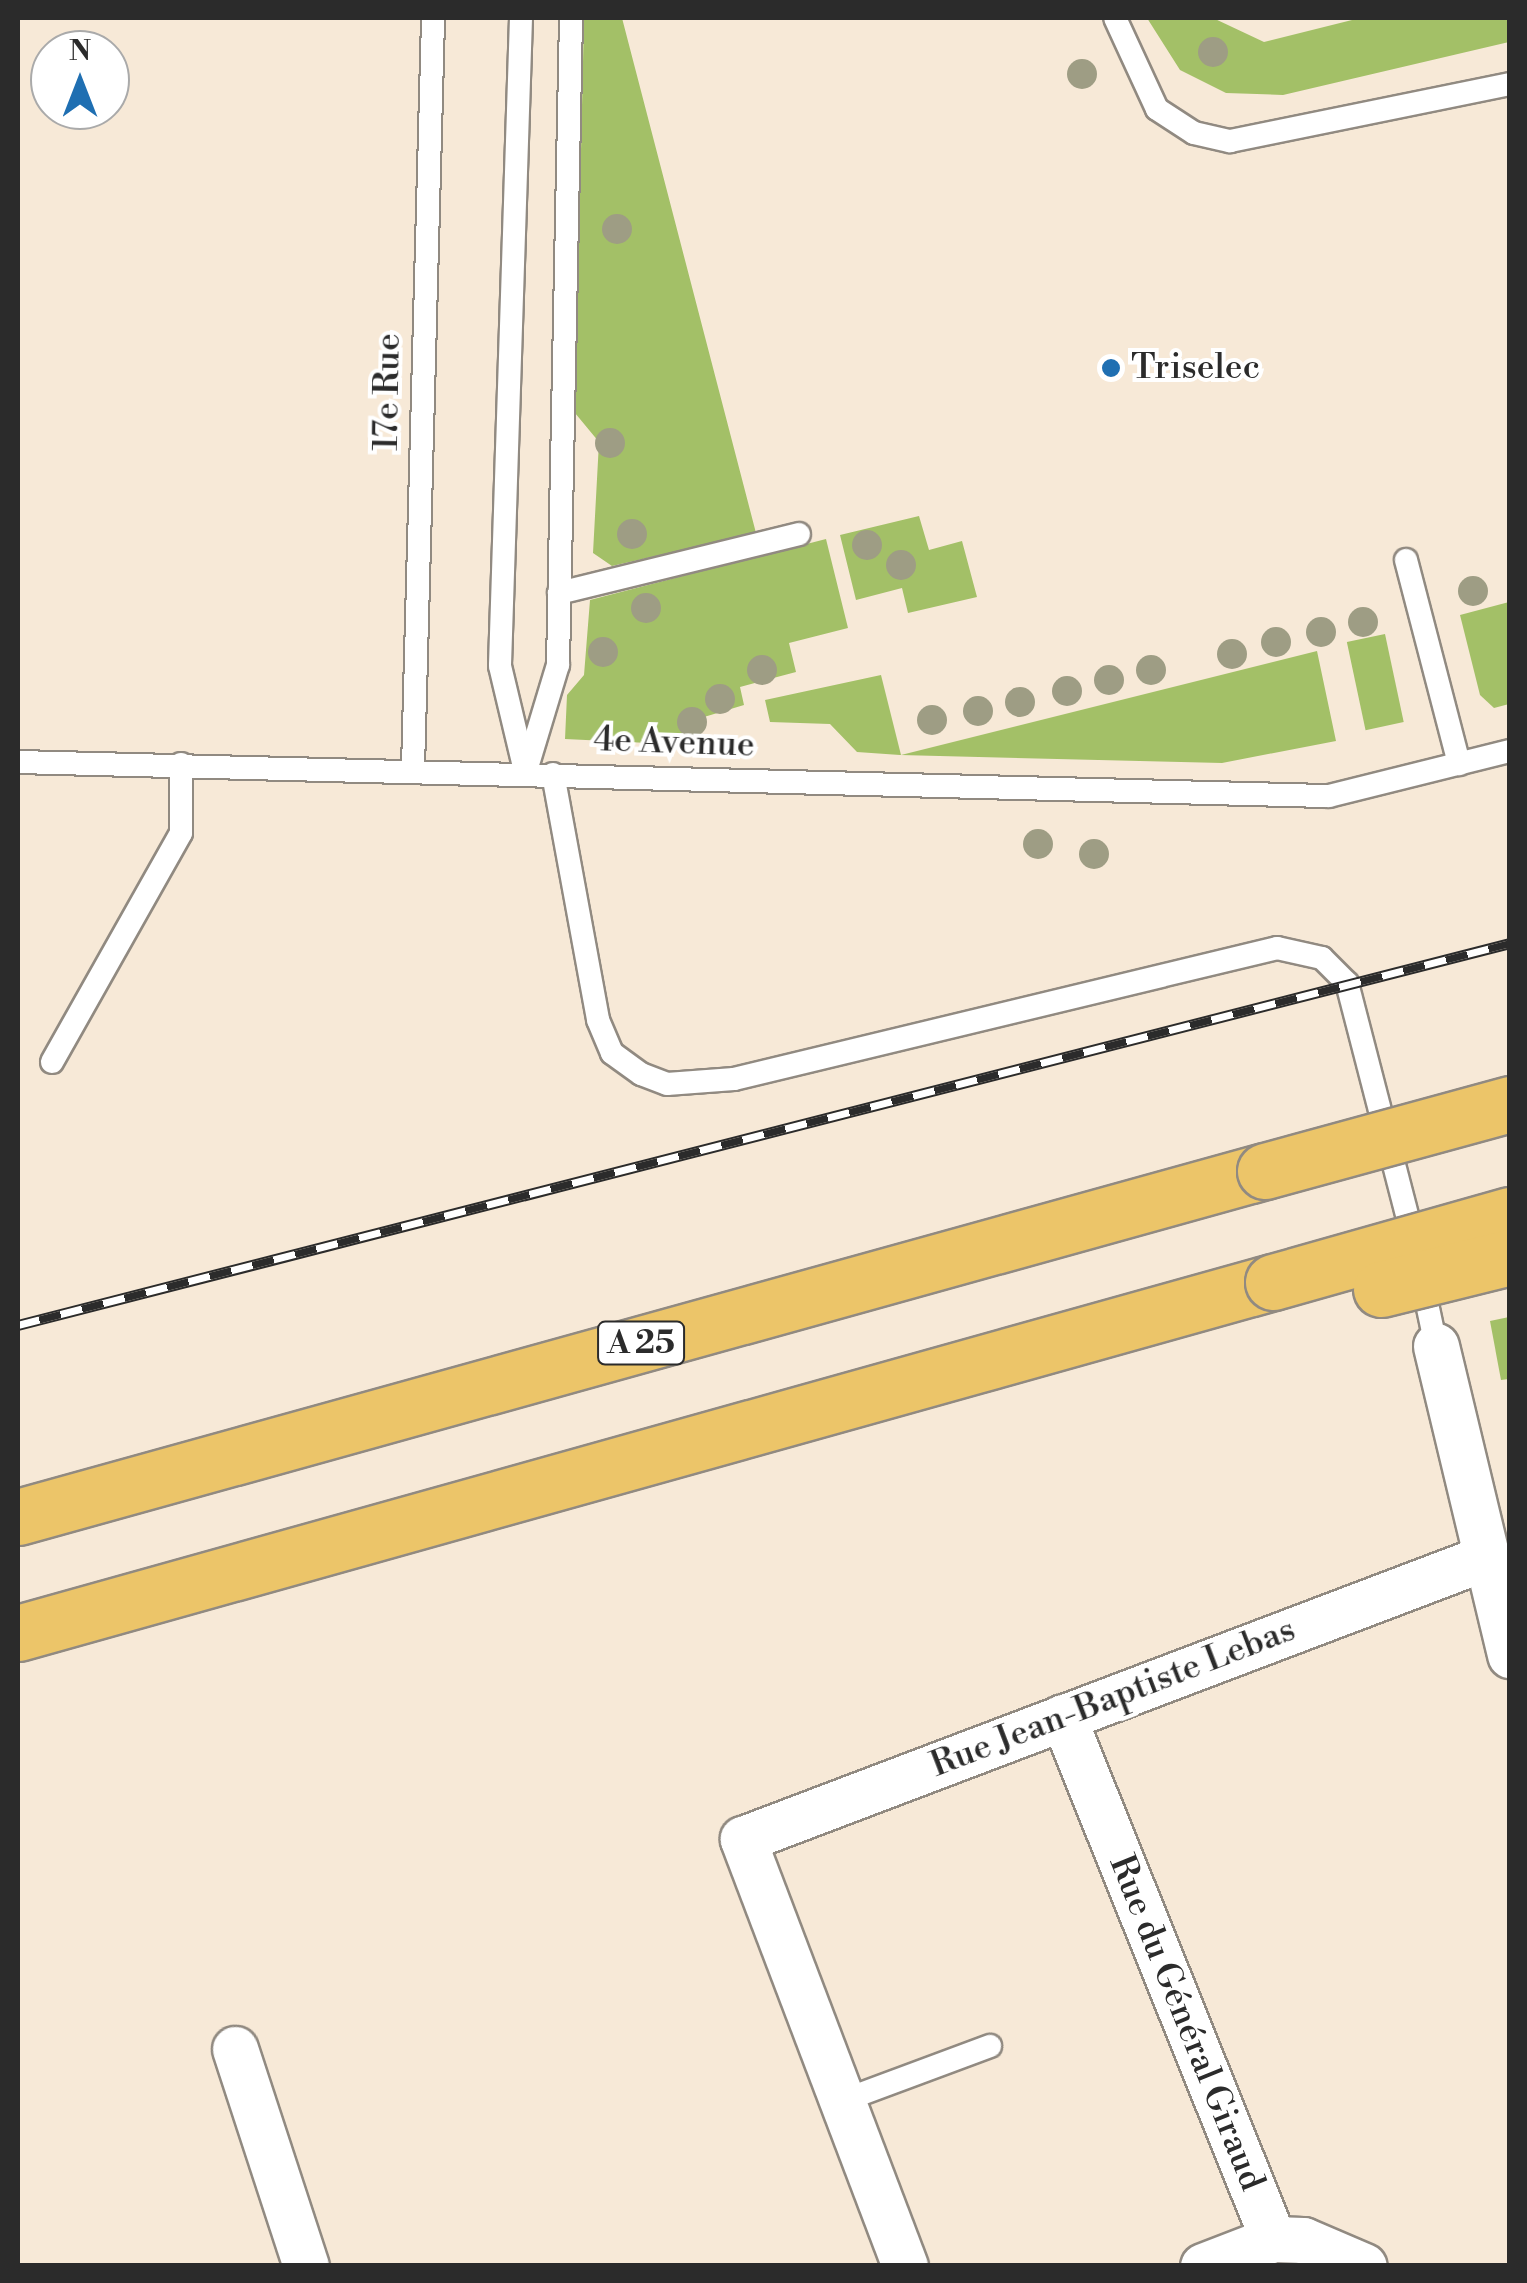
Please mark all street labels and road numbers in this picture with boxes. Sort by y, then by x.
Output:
street label: 17e Rue [366,333,410,451]
street label: 4e Avenue [593,719,755,767]
road number: A 25 [596,1316,686,1370]
street label: Rue Jean-Baptiste Lebas [925,1609,1301,1787]
street label: Rue du Général Giraud [1099,1849,1273,2197]

